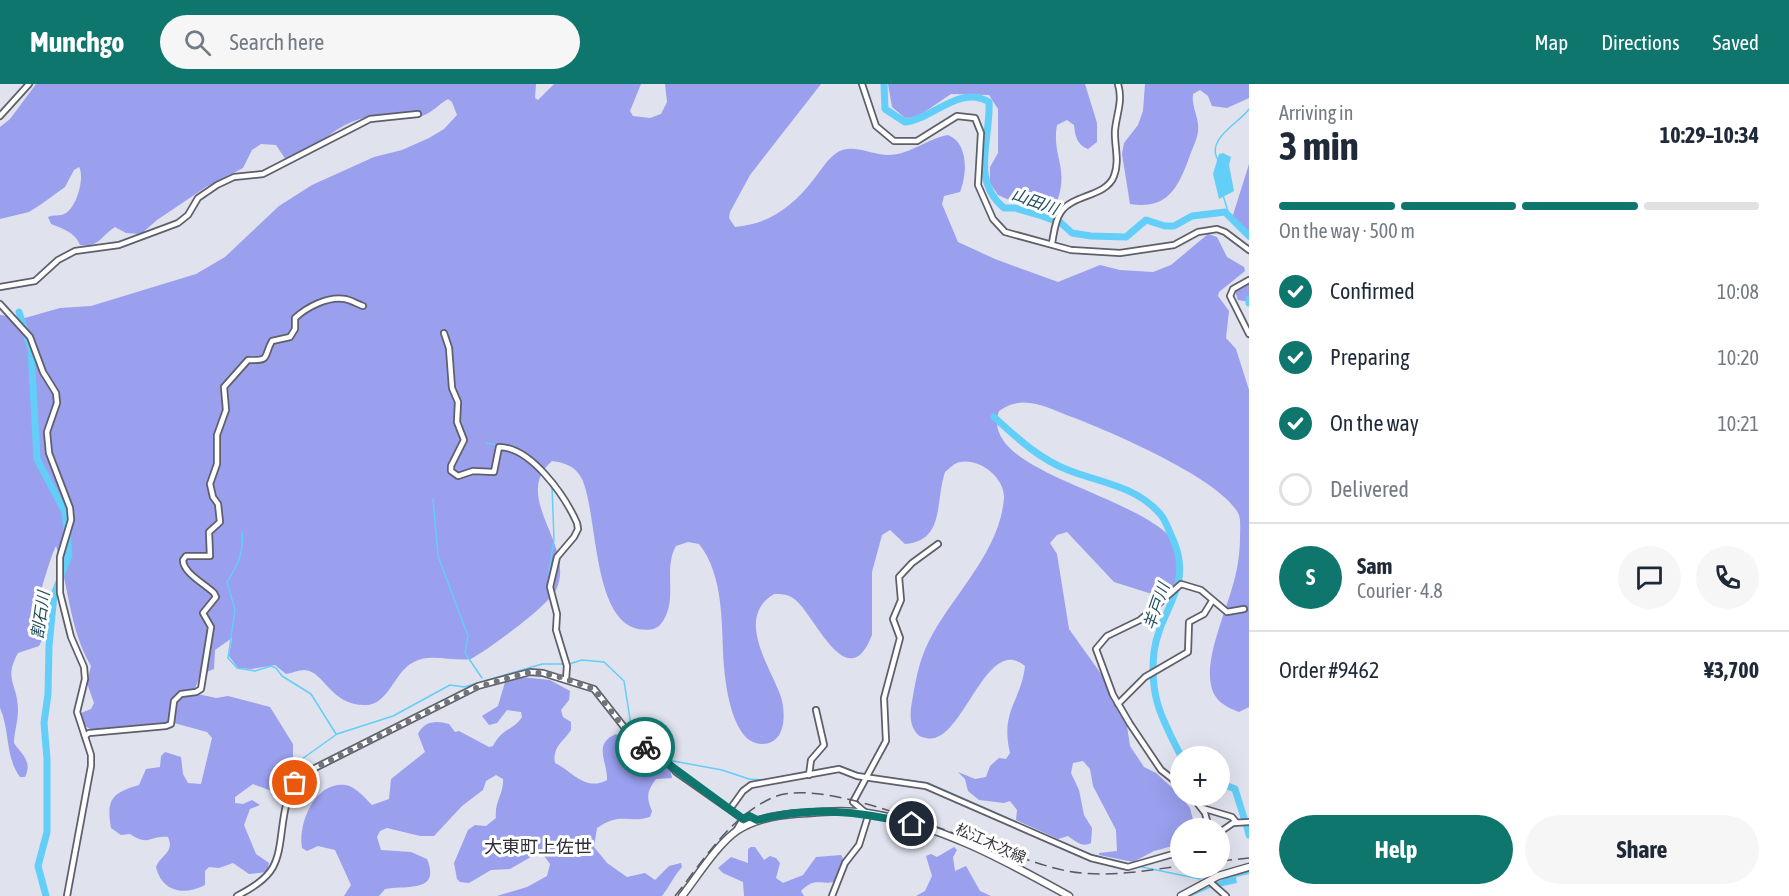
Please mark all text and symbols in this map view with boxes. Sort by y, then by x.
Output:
search box [160,15,580,69]
text: Munchgo [30,26,124,58]
icon: search [181,26,214,59]
text: Search here [229,29,324,55]
text: Map [1534,30,1568,54]
text: Directions [1601,30,1680,54]
text: Saved [1713,30,1759,54]
text: Arriving in [1279,101,1353,124]
text: 10:29–10:34 [1660,122,1759,148]
text: 3 min [1279,124,1359,168]
water label: 山田川 [1009,184,1063,218]
text: On the way · 500 m [1279,219,1415,242]
icon: check [1279,275,1312,308]
text: Confirmed [1330,278,1415,304]
text: 10:08 [1717,280,1759,303]
icon: check [1279,341,1312,374]
text: Preparing [1330,344,1410,370]
text: 10:20 [1717,346,1759,369]
icon: check [1279,407,1312,440]
text: On the way [1330,410,1419,436]
text: 10:21 [1717,412,1759,435]
text: Delivered [1330,476,1409,502]
button: chat [1618,546,1681,609]
button: phone [1696,546,1759,609]
text: Sam [1357,553,1392,579]
text: S [1306,564,1315,590]
water label: 羊戸川 [1140,578,1173,632]
text: Courier · 4.8 [1357,579,1443,602]
water label: 割石川 [28,588,53,640]
text: Order #9462 [1279,657,1379,683]
text: ¥3,700 [1704,657,1759,683]
courier [615,717,675,777]
icon: bike [629,731,662,764]
map controls [1170,746,1230,878]
button: + [1170,746,1230,806]
pin [269,757,320,808]
icon: bag [278,766,311,799]
pin [886,798,937,849]
icon: home [895,807,928,840]
button: Help [1279,815,1513,884]
button: Share [1525,815,1759,884]
button: − [1170,818,1230,878]
street label: 松江木次線 [953,820,1029,866]
district label: 大東町上佐世 [484,836,592,857]

